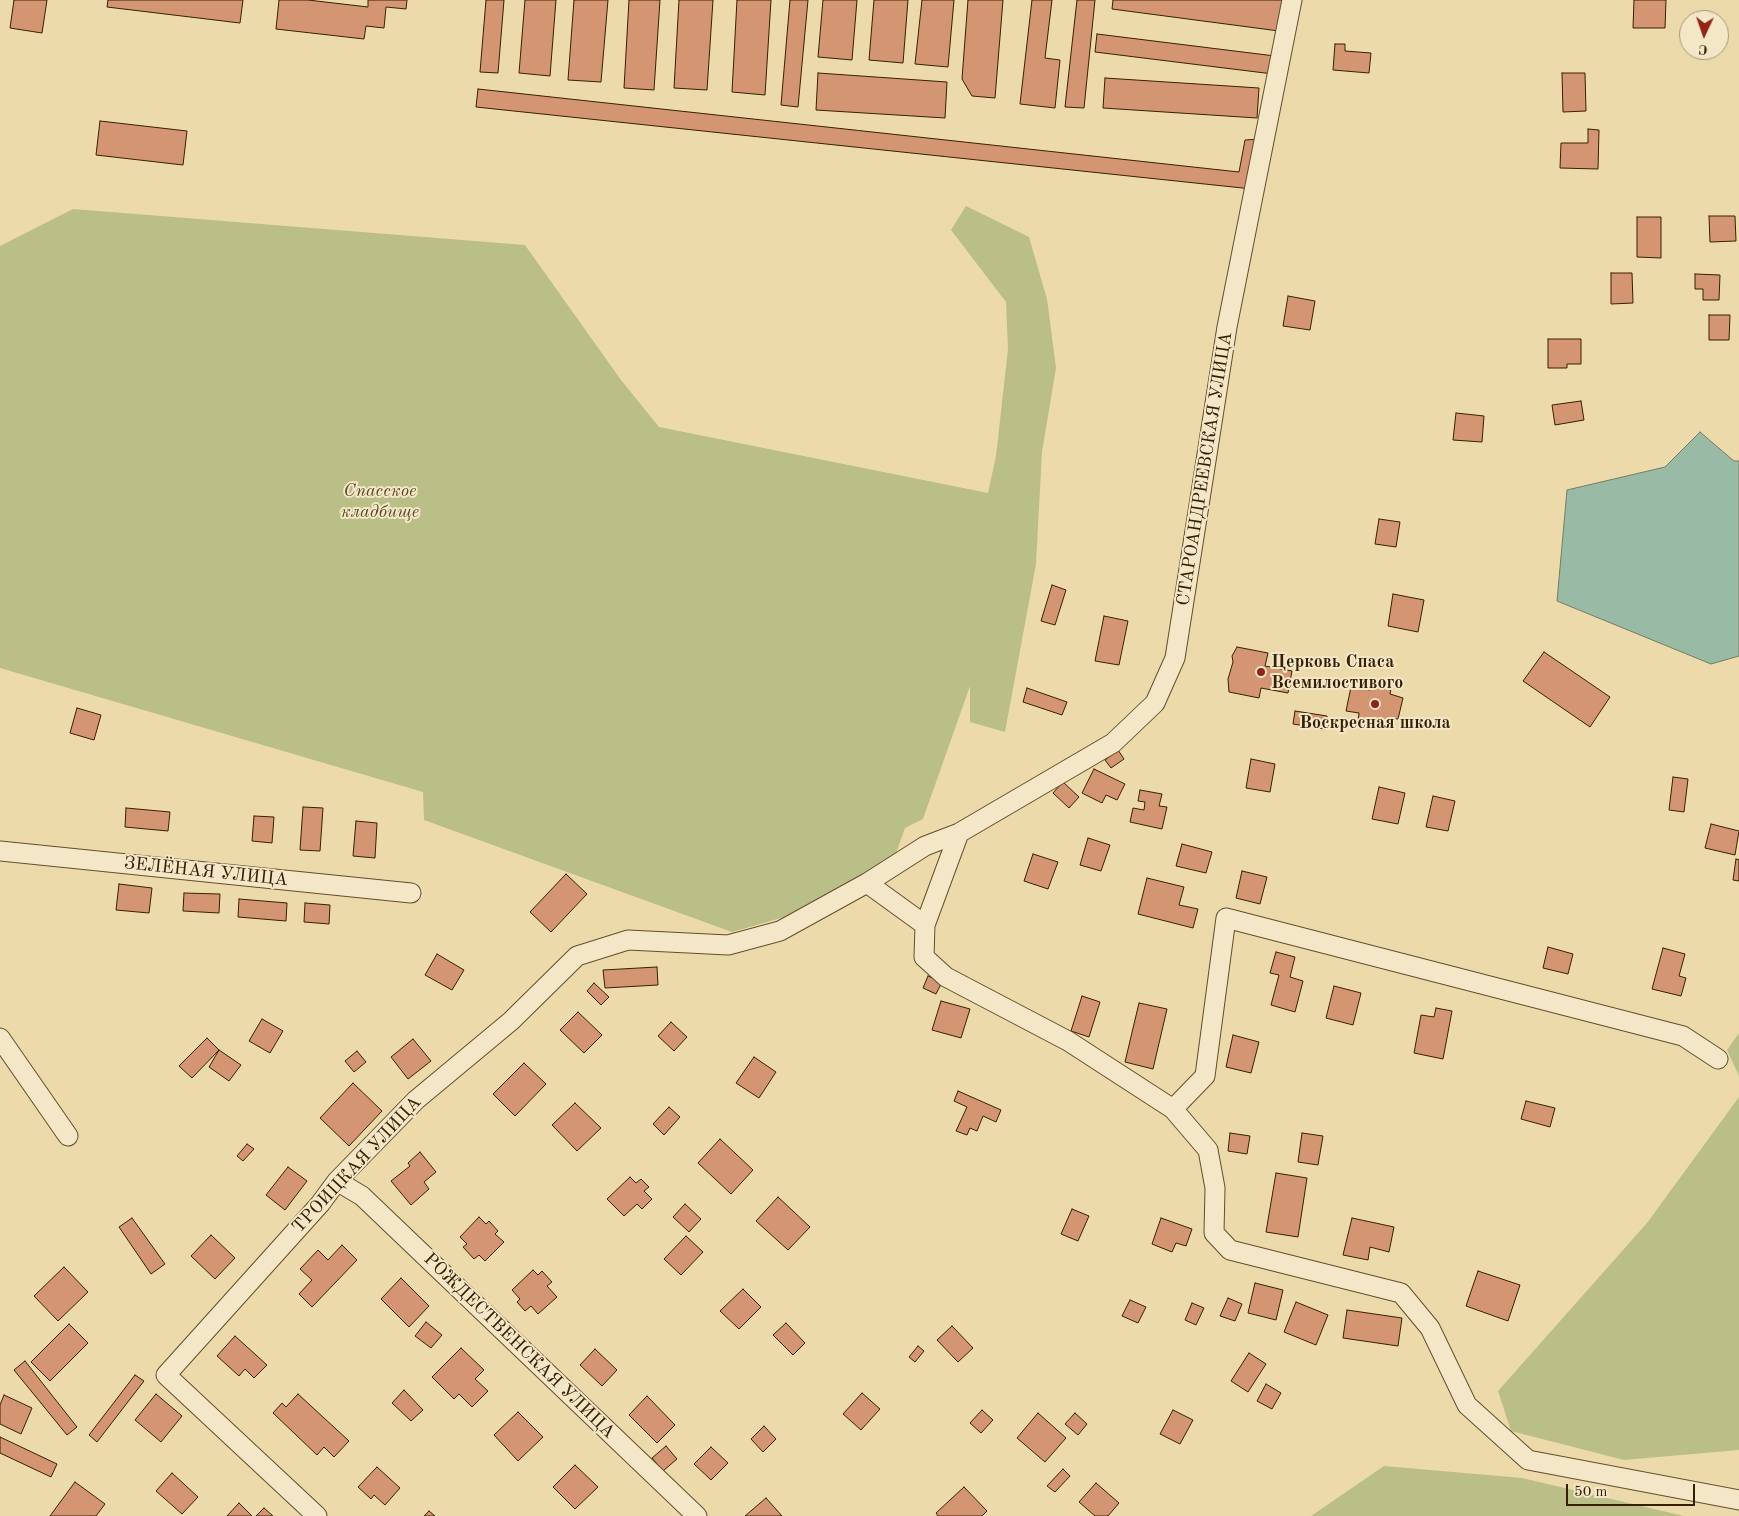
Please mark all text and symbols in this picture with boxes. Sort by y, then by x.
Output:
north arrow [1679,10,1729,60]
text: С [1698,42,1708,56]
street label: СТАРОАНДРЕЕВСКАЯ УЛИЦА [1173,331,1237,607]
park label: Спасское кладбище [341,480,419,522]
place label: Церковь Спаса Всемилостивого [1271,651,1403,694]
marker: Церковь Спаса Всемилостивого [1255,666,1267,678]
marker: Воскресная школа [1369,698,1381,710]
place label: Воскресная школа [1299,712,1451,734]
street label: ЗЕЛЁНАЯ УЛИЦА [123,853,289,891]
street label: ТРОИЦКАЯ УЛИЦА [288,1092,426,1238]
street label: РОЖДЕСТВЕНСКАЯ УЛИЦА [419,1249,619,1443]
scale bar [1569,1474,1698,1506]
text: 50 m [1574,1485,1608,1500]

